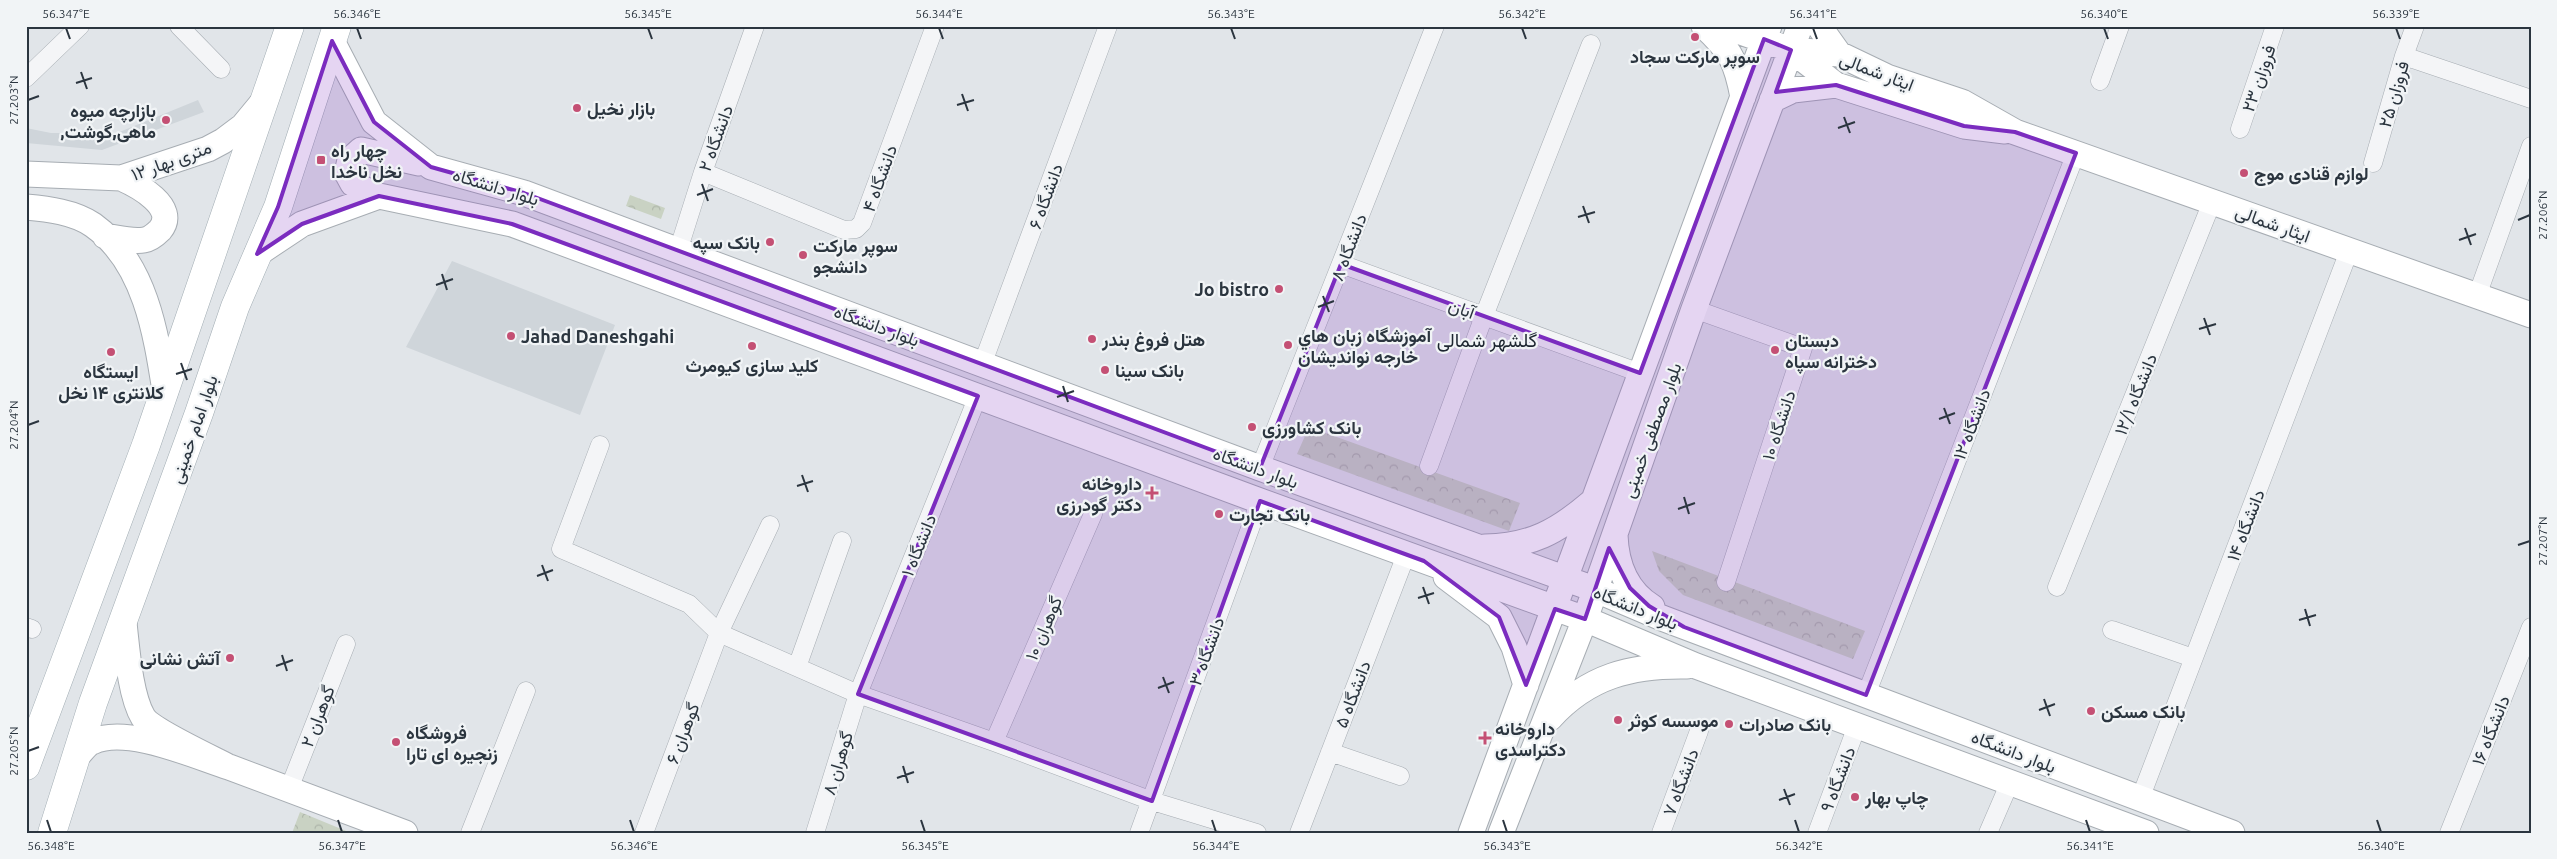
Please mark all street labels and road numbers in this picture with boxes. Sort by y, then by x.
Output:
street label: فروزان ۲۳ [2237,42,2281,115]
street label: ایثار شمالی [1836,48,1917,96]
street label: فروزان ۲۵ [2374,58,2414,130]
street label: دانشگاه ۲ [694,102,736,174]
street label: ۱۲ متری بهار [128,136,214,186]
street label: دانشگاه ۴ [858,142,900,214]
street label: دانشگاه ۶ [1024,160,1066,232]
street label: بلوار دانشگاه [450,163,541,210]
street label: ایثار شمالی [2232,200,2313,248]
street label: دانشگاه ۸ [1326,211,1370,283]
street label: آبان [1446,294,1480,323]
street label: بلوار دانشگاه [831,300,922,351]
street label: دانشگاه ۱۲/۱ [2110,350,2160,438]
street label: بلوار مصطفی خمینی [1617,360,1687,501]
street label: بلوار امام خمینی [165,372,224,487]
street label: دانشگاه ۱۲ [1948,386,1994,462]
street label: دانشگاه ۱۰ [1757,388,1799,462]
street label: بلوار دانشگاه [1210,442,1301,493]
street label: دانشگاه ۱۴ [2222,486,2268,564]
street label: دانشگاه ۱ [897,511,939,579]
street label: بلوار دانشگاه [1590,581,1681,635]
street label: گوهران ۱۰ [1021,593,1067,664]
street label: دانشگاه ۳ [1184,614,1228,688]
street label: دانشگاه ۵ [1330,658,1374,730]
street label: گوهران ۲ [296,682,340,750]
street label: دانشگاه ۱۶ [2467,692,2513,768]
street label: گوهران ۶ [661,700,705,767]
street label: بلوار دانشگاه [1968,726,2059,778]
street label: گوهران ۸ [818,729,858,798]
street label: دانشگاه ۹ [1815,744,1859,814]
street label: دانشگاه ۷ [1658,746,1702,818]

